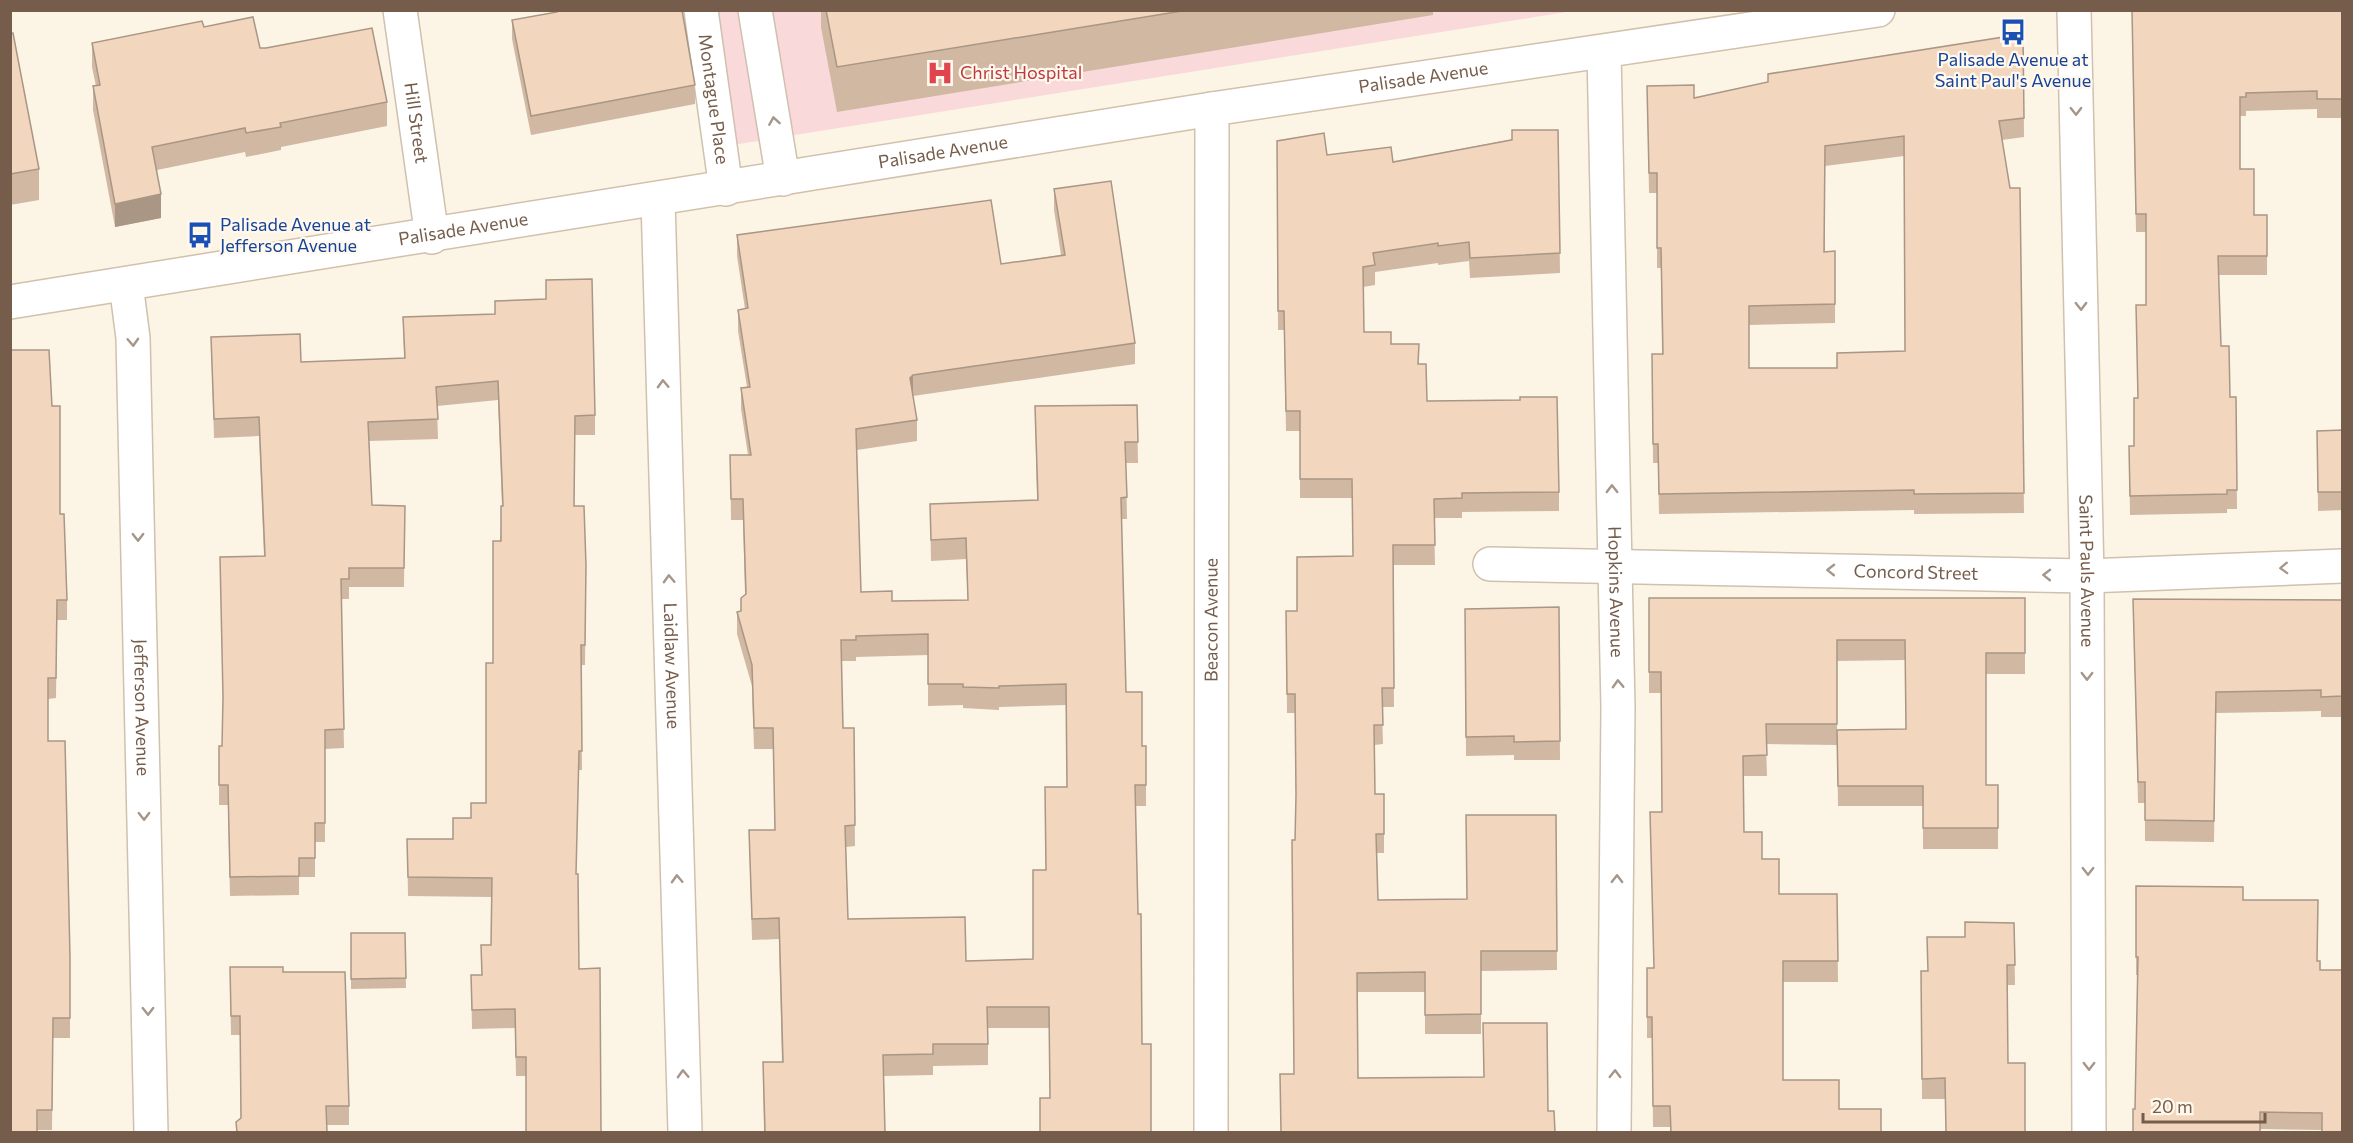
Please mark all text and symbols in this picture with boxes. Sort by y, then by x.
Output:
bus stop icon: Palisade Avenue at Saint Paul's Avenue [1998,17,2028,47]
street label: Montague Place [694,32,734,166]
place label: Palisade Avenue at Saint Paul's Avenue [1935,48,2091,91]
street label: Palisade Avenue [1357,56,1490,97]
hospital icon: Christ Hospital [925,58,955,88]
place label: Christ Hospital [960,61,1082,83]
street label: Hill Street [400,81,433,165]
one-way arrow [2070,106,2082,115]
one-way arrow [768,117,781,127]
street label: Palisade Avenue [876,130,1009,172]
street label: Palisade Avenue [397,207,529,249]
place label: Palisade Avenue at Jefferson Avenue [220,213,371,256]
bus stop icon: Palisade Avenue at Jefferson Avenue [185,220,215,250]
one-way arrow [2074,301,2087,310]
one-way arrow [127,337,140,346]
one-way arrow [657,380,669,389]
one-way arrow [1606,485,1619,494]
street label: Saint Pauls Avenue [2075,494,2099,647]
street label: Hopkins Avenue [1604,526,1629,658]
one-way arrow [132,532,144,541]
street label: Beacon Avenue [1199,558,1222,682]
street label: Concord Street [1853,559,1979,584]
one-way arrow [2280,562,2289,575]
one-way arrow [1827,564,1836,576]
one-way arrow [2043,569,2052,581]
one-way arrow [662,575,675,584]
street label: Laidlaw Avenue [660,602,685,729]
street label: Jefferson Avenue [130,639,155,776]
one-way arrow [2081,672,2093,681]
one-way arrow [1611,680,1624,689]
one-way arrow [138,811,150,820]
one-way arrow [2082,867,2094,876]
one-way arrow [671,875,684,884]
one-way arrow [1610,875,1623,884]
one-way arrow [142,1006,154,1015]
one-way arrow [2083,1062,2095,1071]
one-way arrow [677,1070,689,1079]
one-way arrow [1608,1070,1621,1079]
scale bar [2143,1086,2264,1124]
text: 20 m [2152,1095,2193,1117]

